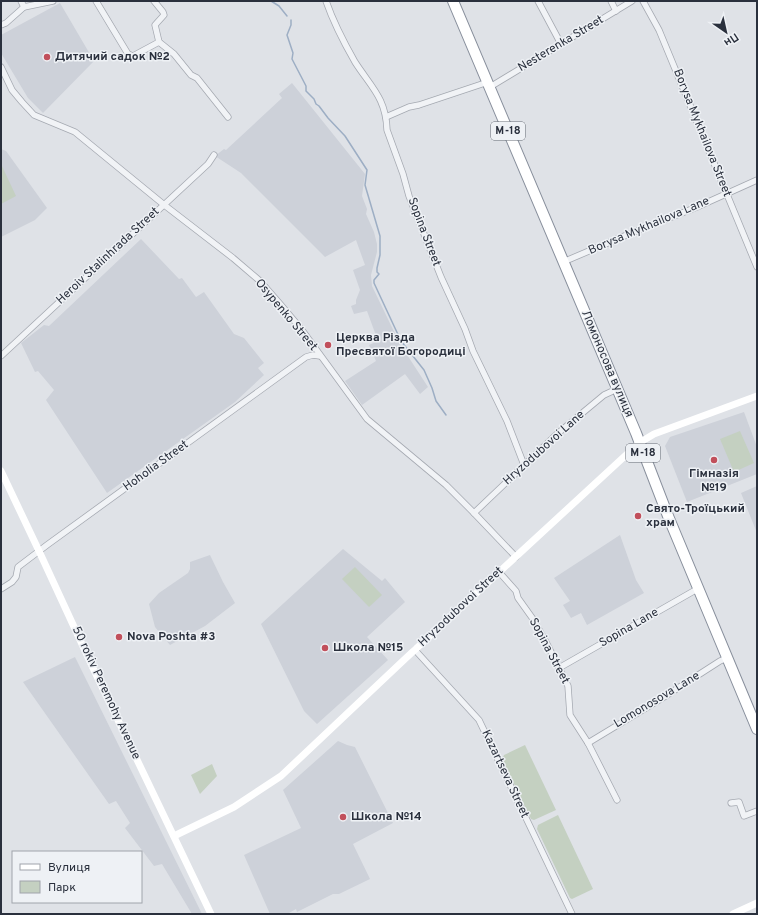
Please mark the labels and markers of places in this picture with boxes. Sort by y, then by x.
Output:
place label: Дитячий садок №2 [55,49,170,65]
marker: Дитячий садок №2 [42,52,52,62]
place label: Церква Різда Пресвятої Богородиці [336,330,466,360]
marker: Церква Різда Пресвятої Богородиці [323,340,333,350]
marker: Гімназія №19 [709,455,719,465]
place label: Гімназія №19 [689,466,739,496]
place label: Свято-Троїцький храм [646,501,745,531]
marker: Свято-Троїцький храм [633,511,643,521]
place label: Nova Poshta #3 [127,629,215,645]
marker: Nova Poshta #3 [114,632,124,642]
place label: Школа №15 [333,640,403,656]
marker: Школа №15 [320,643,330,653]
place label: Школа №14 [351,809,422,825]
marker: Школа №14 [338,812,348,822]

